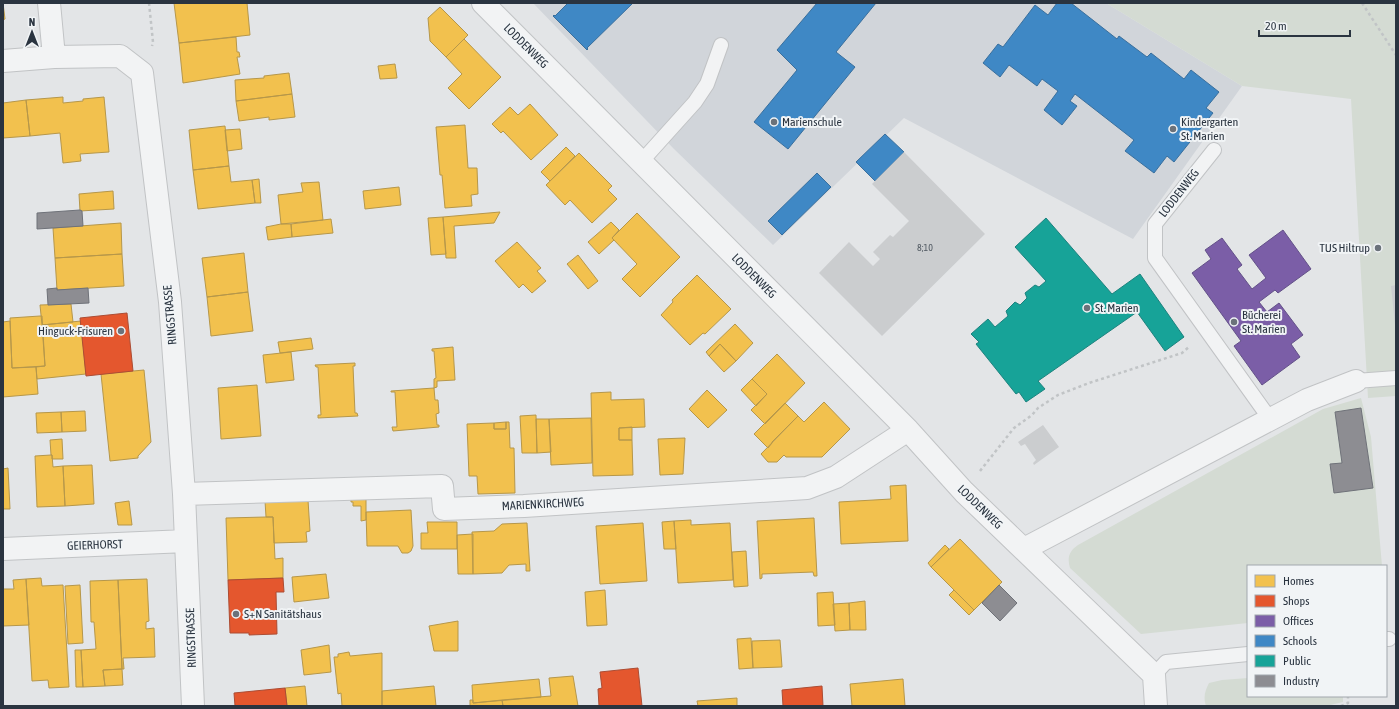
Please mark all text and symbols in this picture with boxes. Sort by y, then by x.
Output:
north arrow [12,12,52,52]
scale bar [1259,12,1350,38]
text: N [29,16,35,28]
text: 20 m [1265,19,1287,33]
street label: LODDENWEG [501,21,551,71]
place label: Marienschule [782,115,842,129]
place label: Kindergarten St. Marien [1181,115,1238,143]
marker: Marienschule [769,117,779,127]
marker: Kindergarten St. Marien [1168,124,1178,134]
street label: LODDENWEG [1156,166,1202,220]
place label: TUS Hiltrup [1320,241,1370,255]
house number: 8;10 [917,242,933,253]
marker: TUS Hiltrup [1373,243,1383,253]
street label: LODDENWEG [729,251,779,301]
street label: RINGSTRASSE [160,285,180,345]
place label: St. Marien [1095,301,1138,315]
marker: St. Marien [1082,303,1092,313]
place label: Bücherei St. Marien [1242,308,1285,336]
marker: Bücherei St. Marien [1229,317,1239,327]
place label: Hinguck-Frisuren [38,324,113,338]
marker: Hinguck-Frisuren [116,326,126,336]
street label: LODDENWEG [955,482,1005,532]
street label: MARIENKIRCHWEG [501,495,585,513]
street label: GEIERHORST [67,537,124,553]
legend [1247,565,1387,697]
text: Homes [1283,574,1314,588]
text: Shops [1283,594,1309,608]
place label: S+N Sanitätshaus [244,607,321,621]
street label: RINGSTRASSE [183,608,199,668]
marker: S+N Sanitätshaus [231,609,241,619]
text: Offices [1283,614,1313,628]
text: Schools [1283,634,1317,648]
text: Public [1283,654,1311,668]
text: Industry [1283,674,1320,688]

